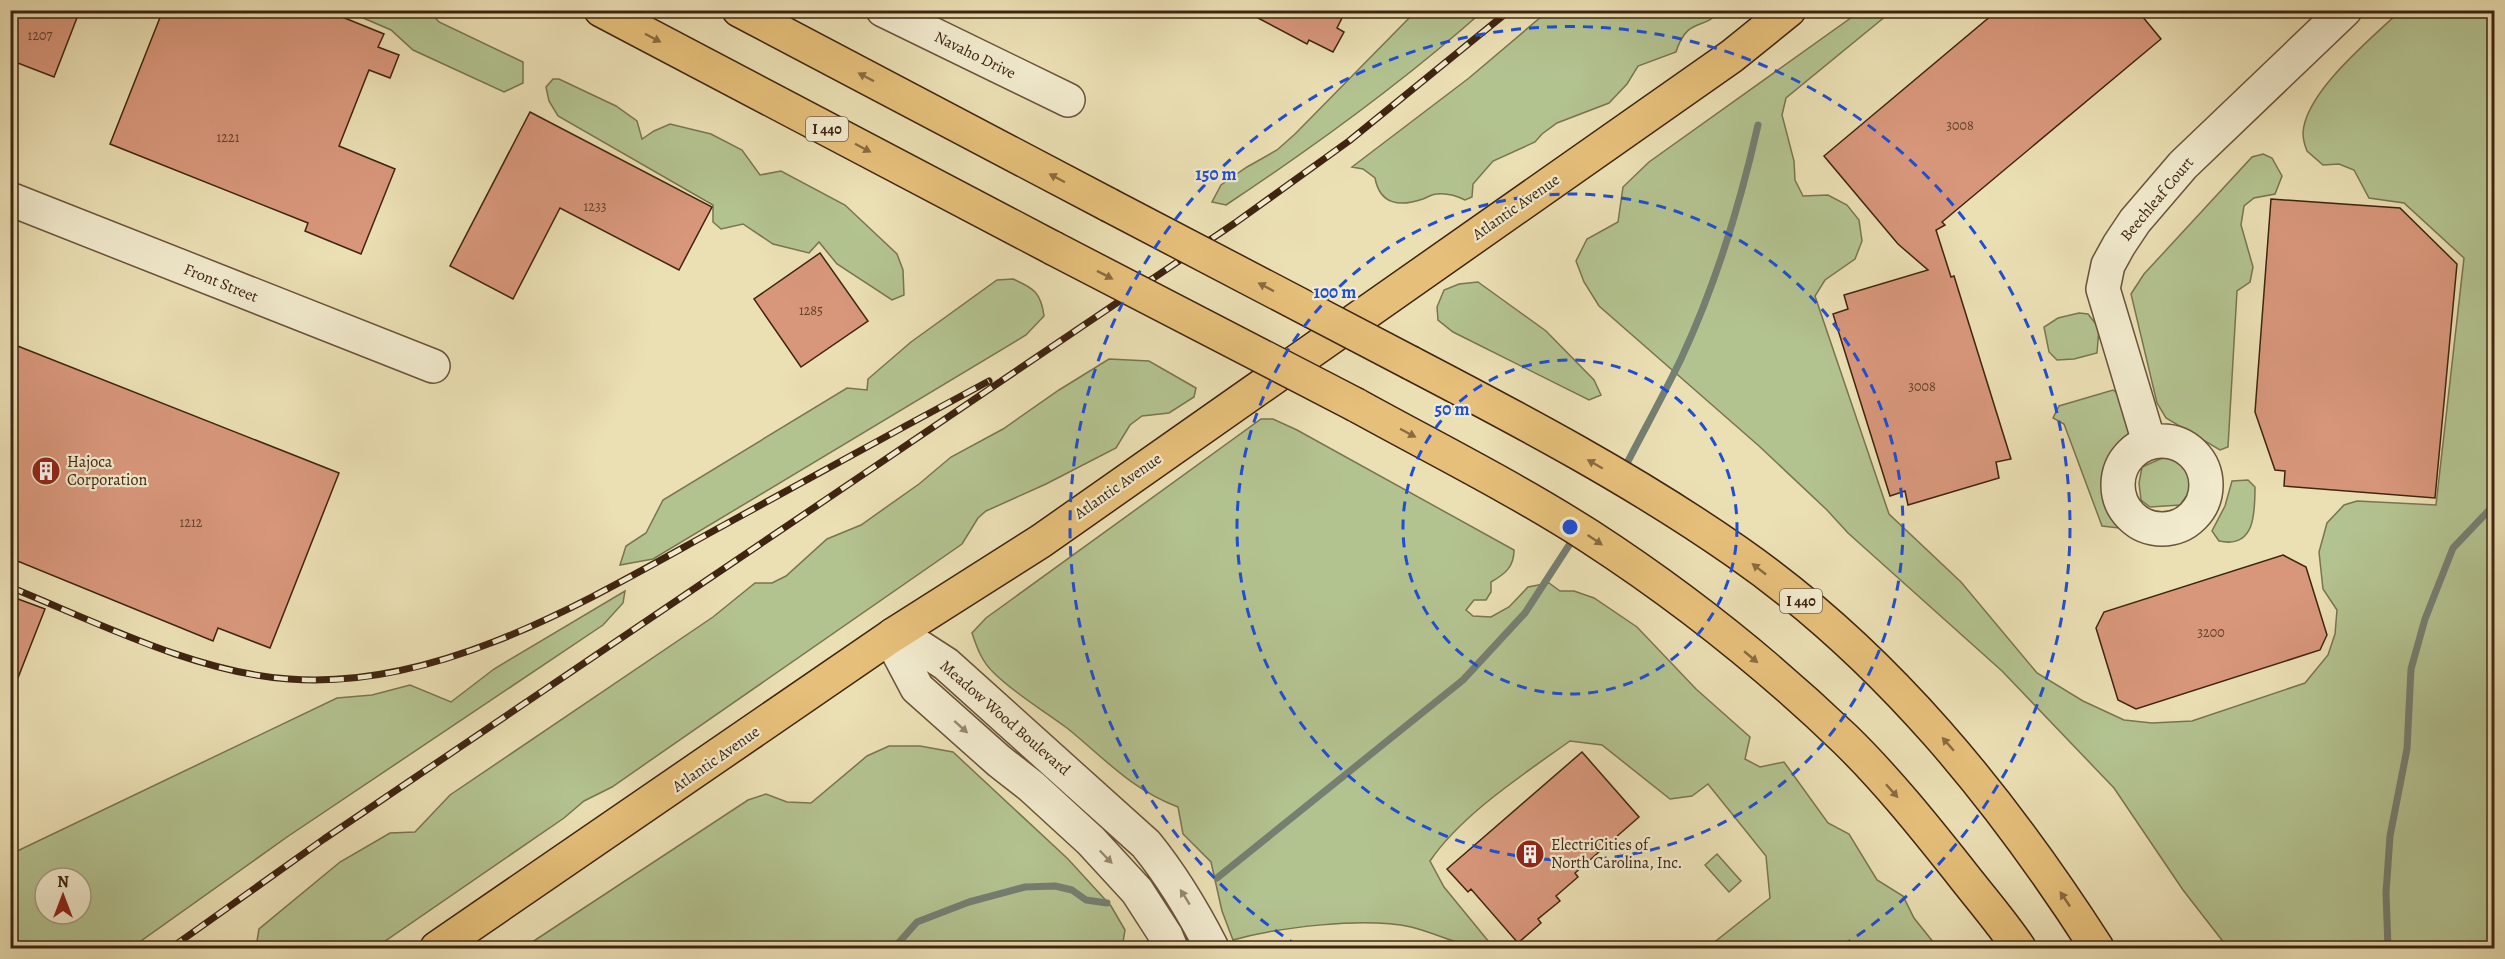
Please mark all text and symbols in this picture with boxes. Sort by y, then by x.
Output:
house number: 1207 [28,26,53,45]
street label: Navaho Drive [931,26,1019,84]
one-way arrow [645,33,662,43]
one-way arrow [857,72,874,82]
house number: 3008 [1946,116,1974,135]
road number: I 440 [806,117,848,141]
house number: 1221 [217,128,240,147]
one-way arrow [855,143,872,153]
street label: Beechleaf Court [2115,152,2199,246]
text: 150 m [1195,162,1237,186]
street label: Atlantic Avenue [1467,169,1564,246]
one-way arrow [1048,173,1066,183]
house number: 1233 [583,197,607,216]
street label: Front Street [181,258,261,308]
one-way arrow [1096,270,1113,280]
text: 100 m [1314,280,1356,304]
one-way arrow [1257,282,1274,292]
house number: 1285 [799,301,823,320]
house number: 3008 [1908,377,1936,396]
text: 50 m [1435,397,1469,421]
one-way arrow [1399,428,1416,438]
street label: Atlantic Avenue [1069,448,1166,525]
place label: Hajoca Corporation [67,451,147,491]
building icon: Hajoca Corporation [30,455,62,487]
one-way arrow [1586,459,1603,469]
house number: 1212 [180,513,203,532]
centre of rings [1560,517,1580,537]
one-way arrow [1587,535,1603,546]
one-way arrow [1751,562,1767,575]
road number: I 440 [1780,589,1822,613]
house number: 3200 [2197,623,2225,642]
one-way arrow [1743,650,1759,663]
street label: Meadow Wood Boulevard [935,655,1075,781]
one-way arrow [953,720,968,733]
street label: Atlantic Avenue [667,721,764,798]
one-way arrow [1942,737,1955,752]
one-way arrow [1885,783,1898,798]
place label: ElectriCities of North Carolina, Inc. [1551,834,1682,874]
building icon: ElectriCities of North Carolina, Inc. [1514,838,1546,870]
one-way arrow [1099,849,1113,864]
north arrow [33,866,93,926]
text: N [57,871,69,893]
one-way arrow [1179,889,1190,905]
one-way arrow [2059,892,2071,908]

